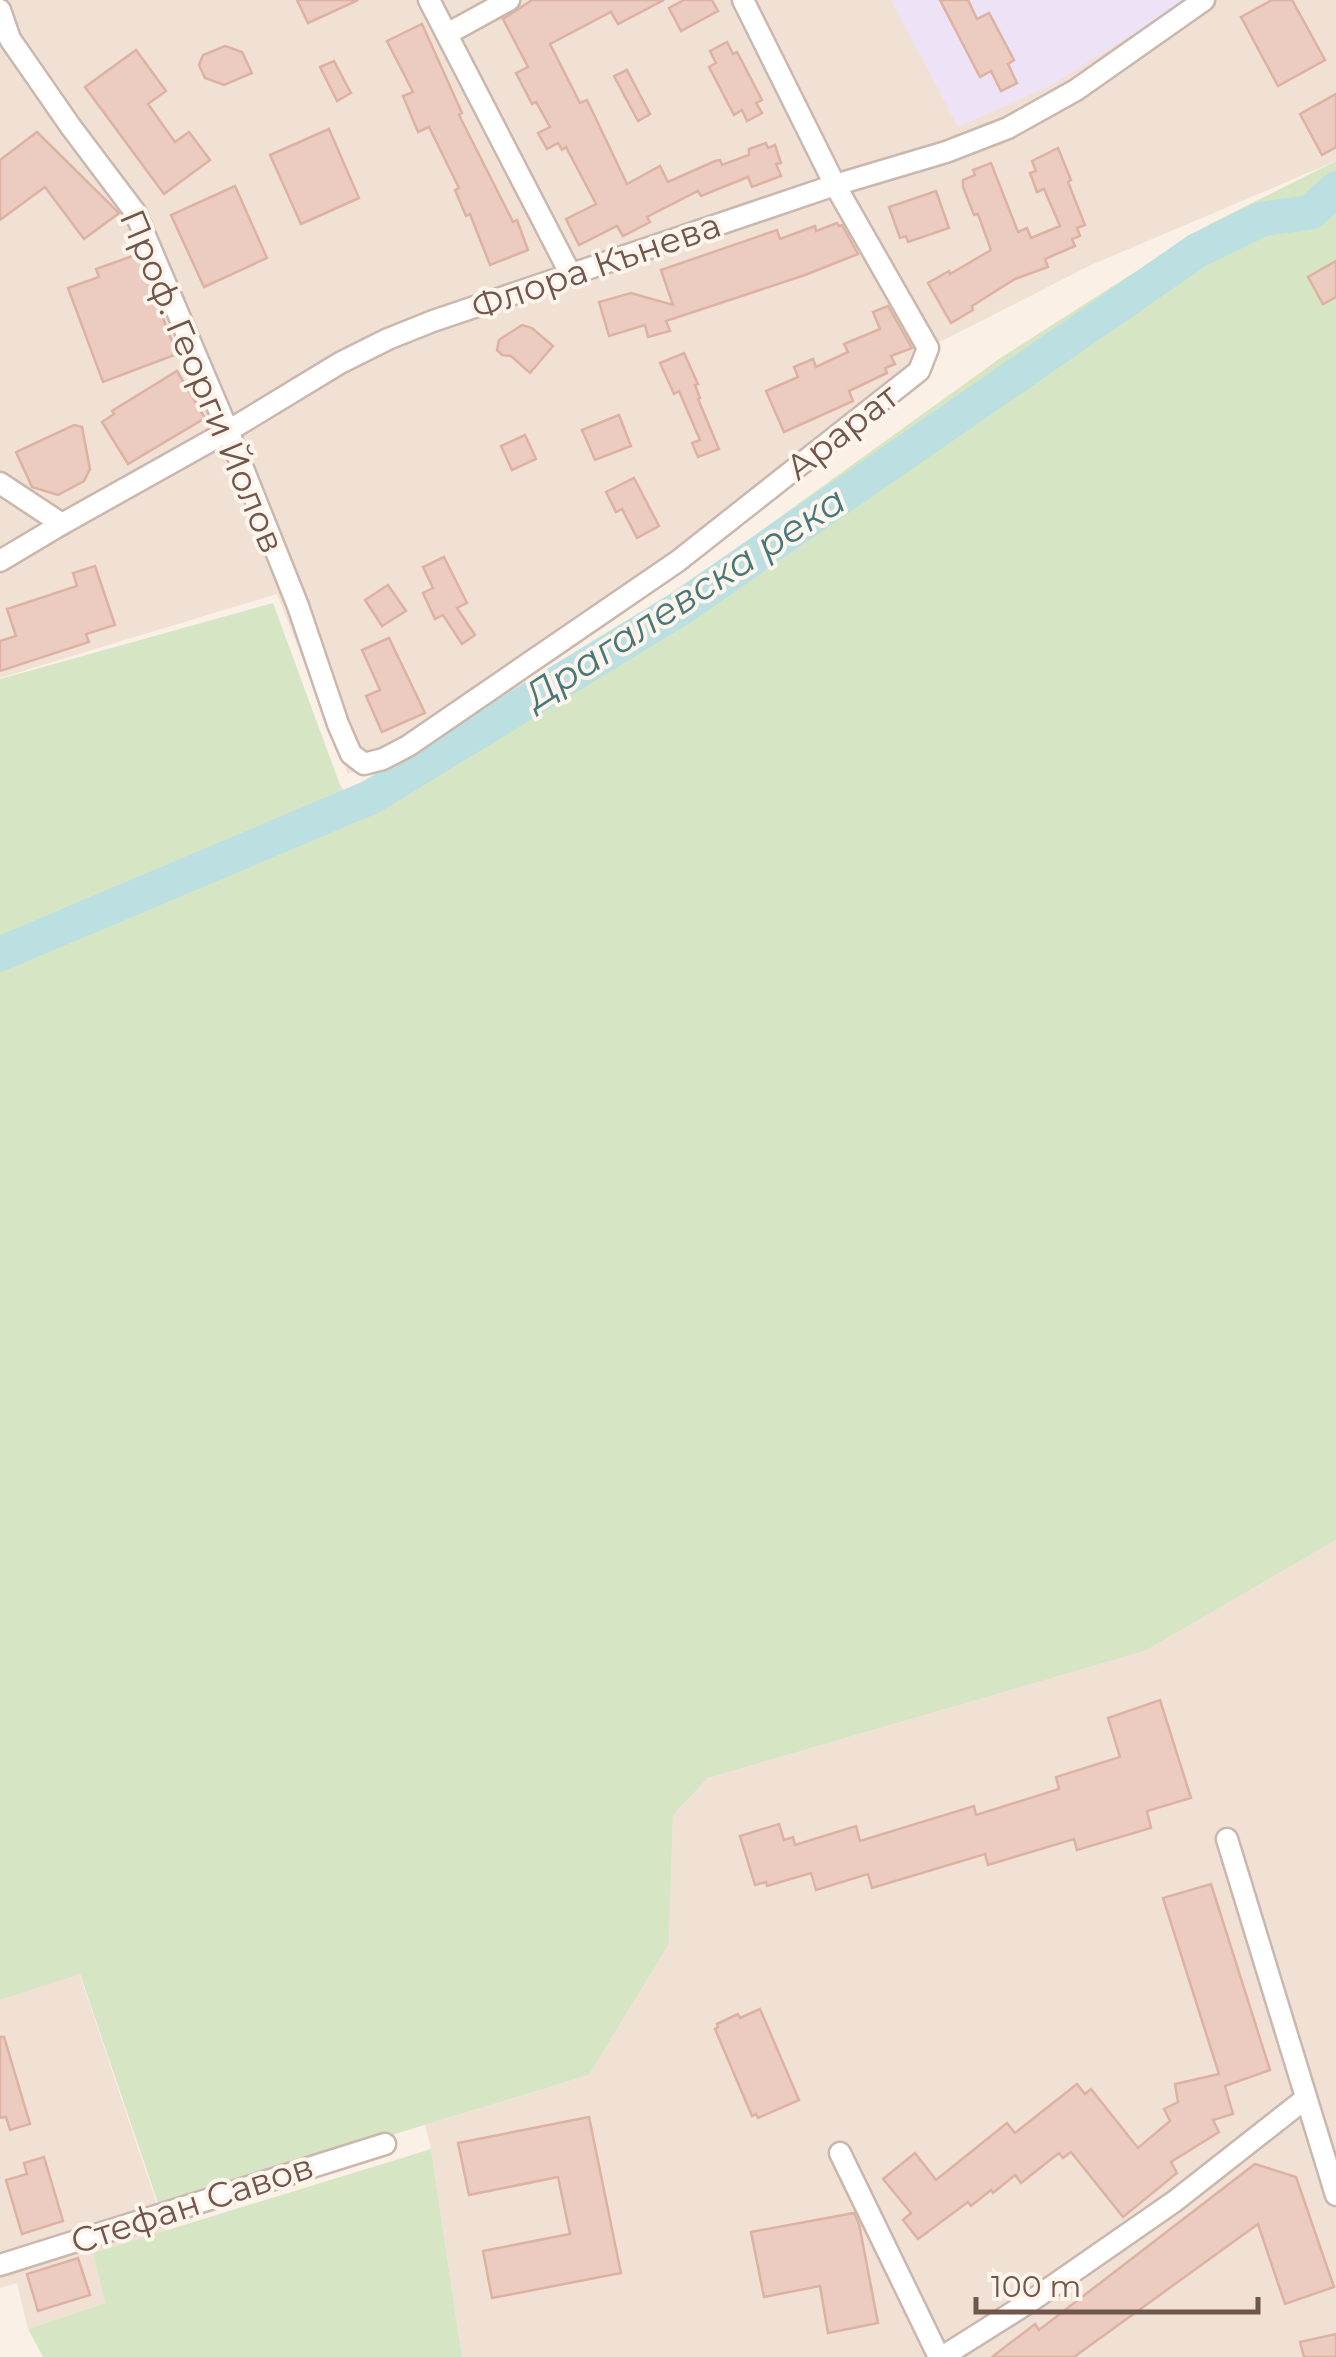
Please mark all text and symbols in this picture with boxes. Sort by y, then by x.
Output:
street label: Проф. Георги Йолов [111,203,294,559]
street label: Флора Кънева [466,203,726,328]
street label: Арарат [777,374,907,489]
water label: Драгалевска река [513,476,854,721]
street label: Стефан Савов [65,2144,319,2263]
scale bar [976,2252,1258,2314]
text: 100 m [991,2268,1081,2305]

